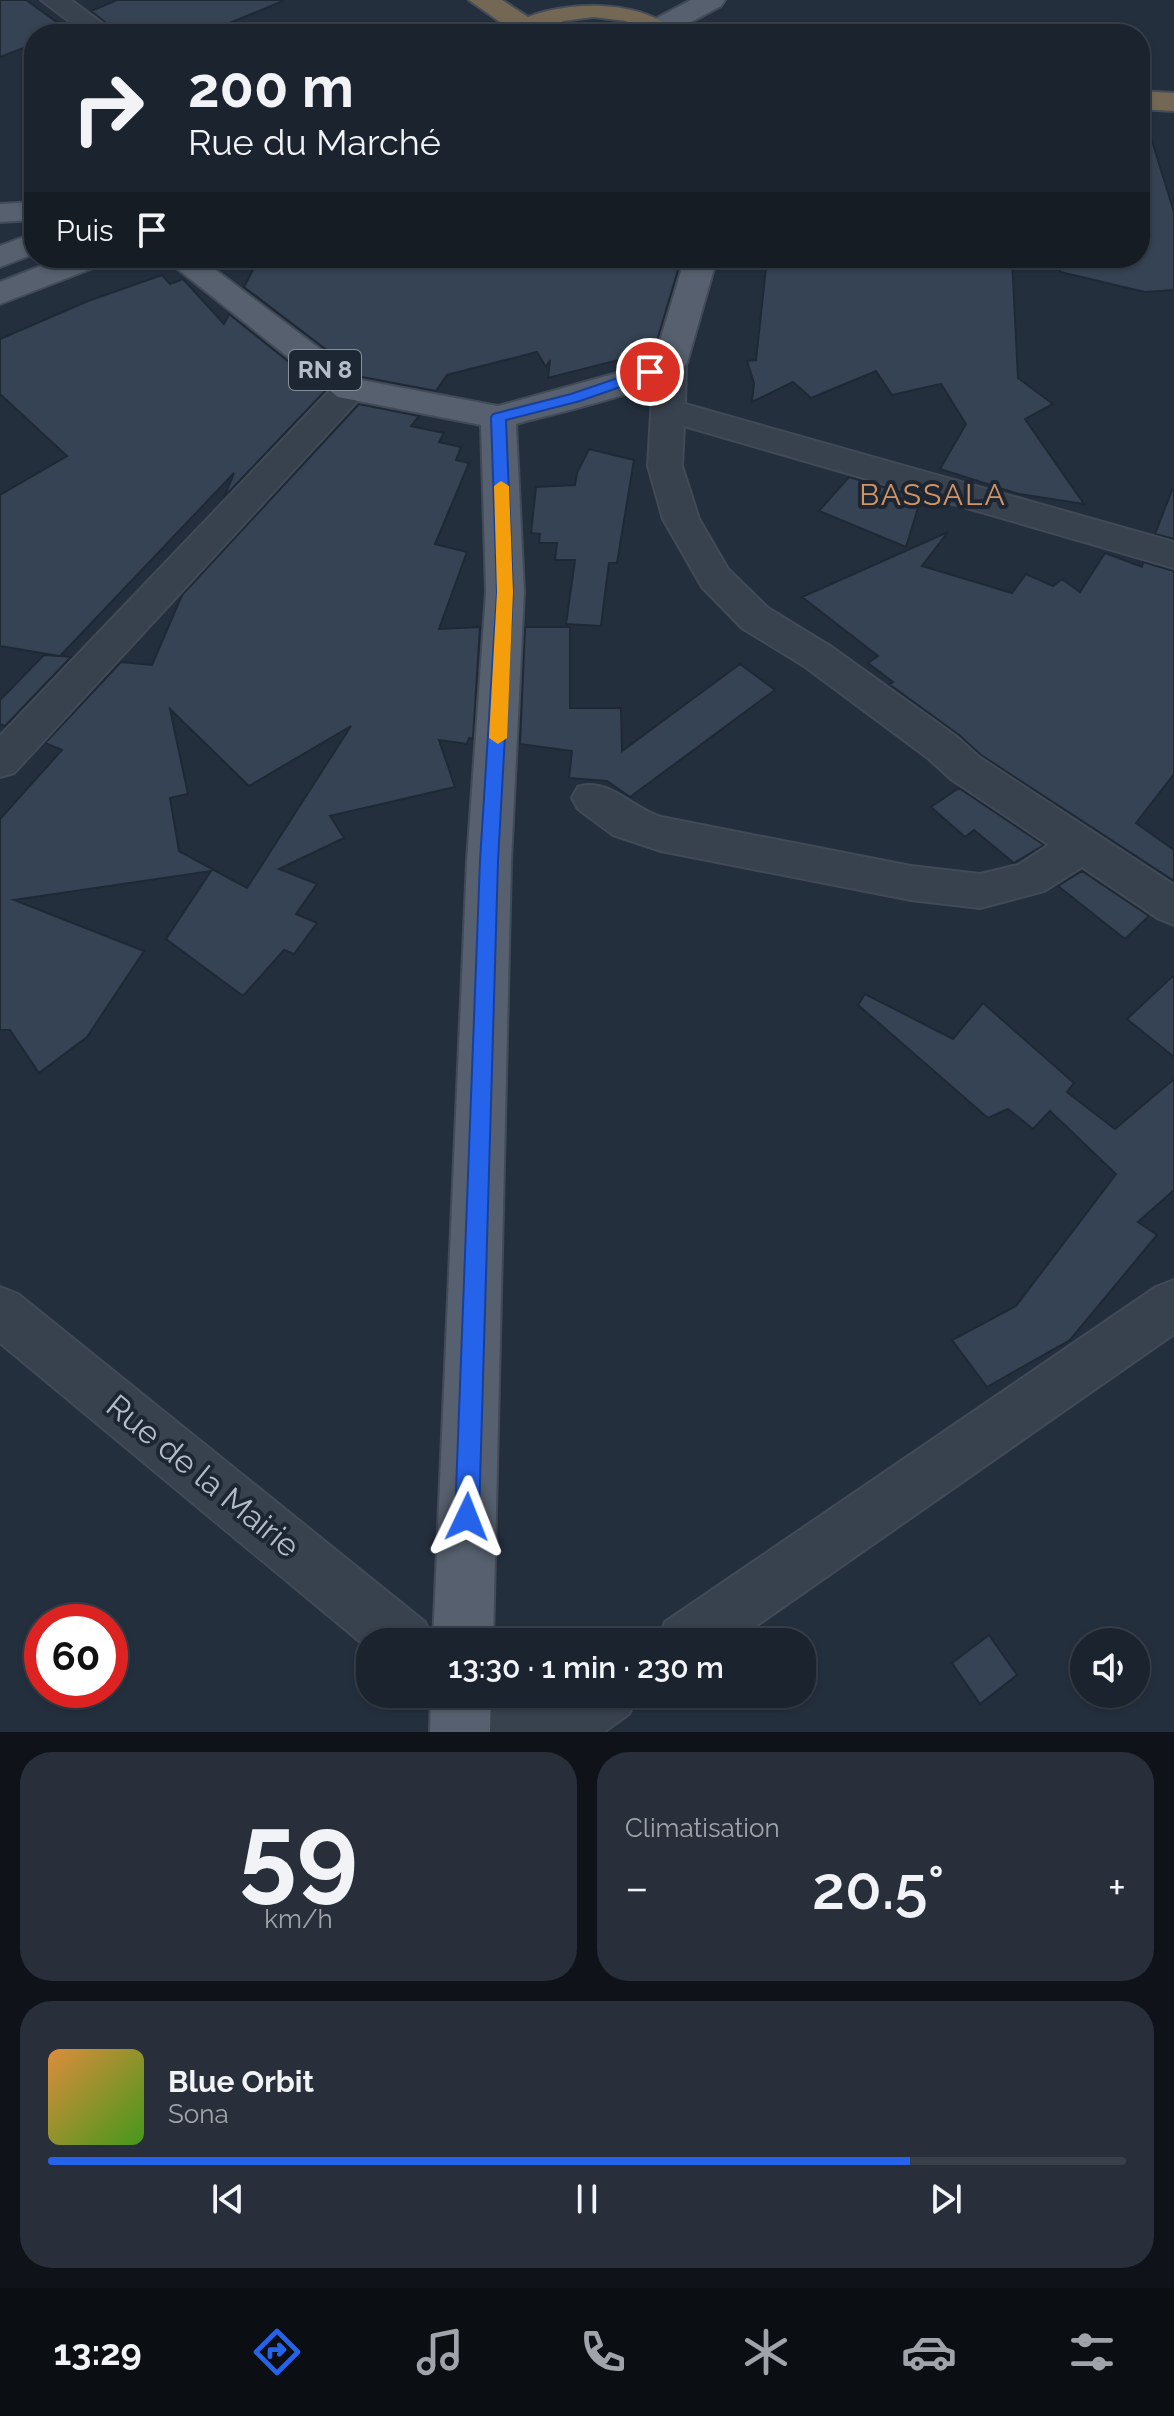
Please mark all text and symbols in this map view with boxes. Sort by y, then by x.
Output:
text: 200 m [188,54,354,120]
icon: right [56,56,160,160]
text: Rue du Marché [188,121,441,163]
icon: arrive [130,208,174,252]
text: Puis [56,213,114,248]
pin [616,338,684,406]
road number: RN 8 [289,350,361,390]
icon: arrive [628,350,672,394]
district label: BASSALA [859,477,1007,512]
street label: Rue de la Mairie [100,1387,307,1565]
position arrow [425,1475,509,1559]
speed limit sign: 60 [24,1604,128,1708]
map controls [1070,1628,1150,1708]
button: sound [1070,1628,1150,1708]
text: 13:30 · 1 min · 230 m [448,1650,724,1685]
text: 59 [239,1791,358,1913]
text: Climatisation [625,1813,780,1843]
text: 20.5° [812,1853,944,1923]
text: − [625,1862,649,1913]
text: + [1108,1862,1126,1913]
text: km/h [264,1904,333,1934]
text: Blue Orbit [168,2064,314,2099]
text: Sona [168,2099,229,2129]
icon: previous [206,2177,250,2221]
icon: pause [565,2177,609,2221]
icon: next [924,2177,968,2221]
icon: directions [249,2324,305,2380]
icon: music [412,2324,468,2380]
icon: phone [575,2324,631,2380]
icon: climate [738,2324,794,2380]
icon: car [901,2324,957,2380]
icon: filters [1064,2324,1120,2380]
text: 13:29 [54,2331,142,2373]

